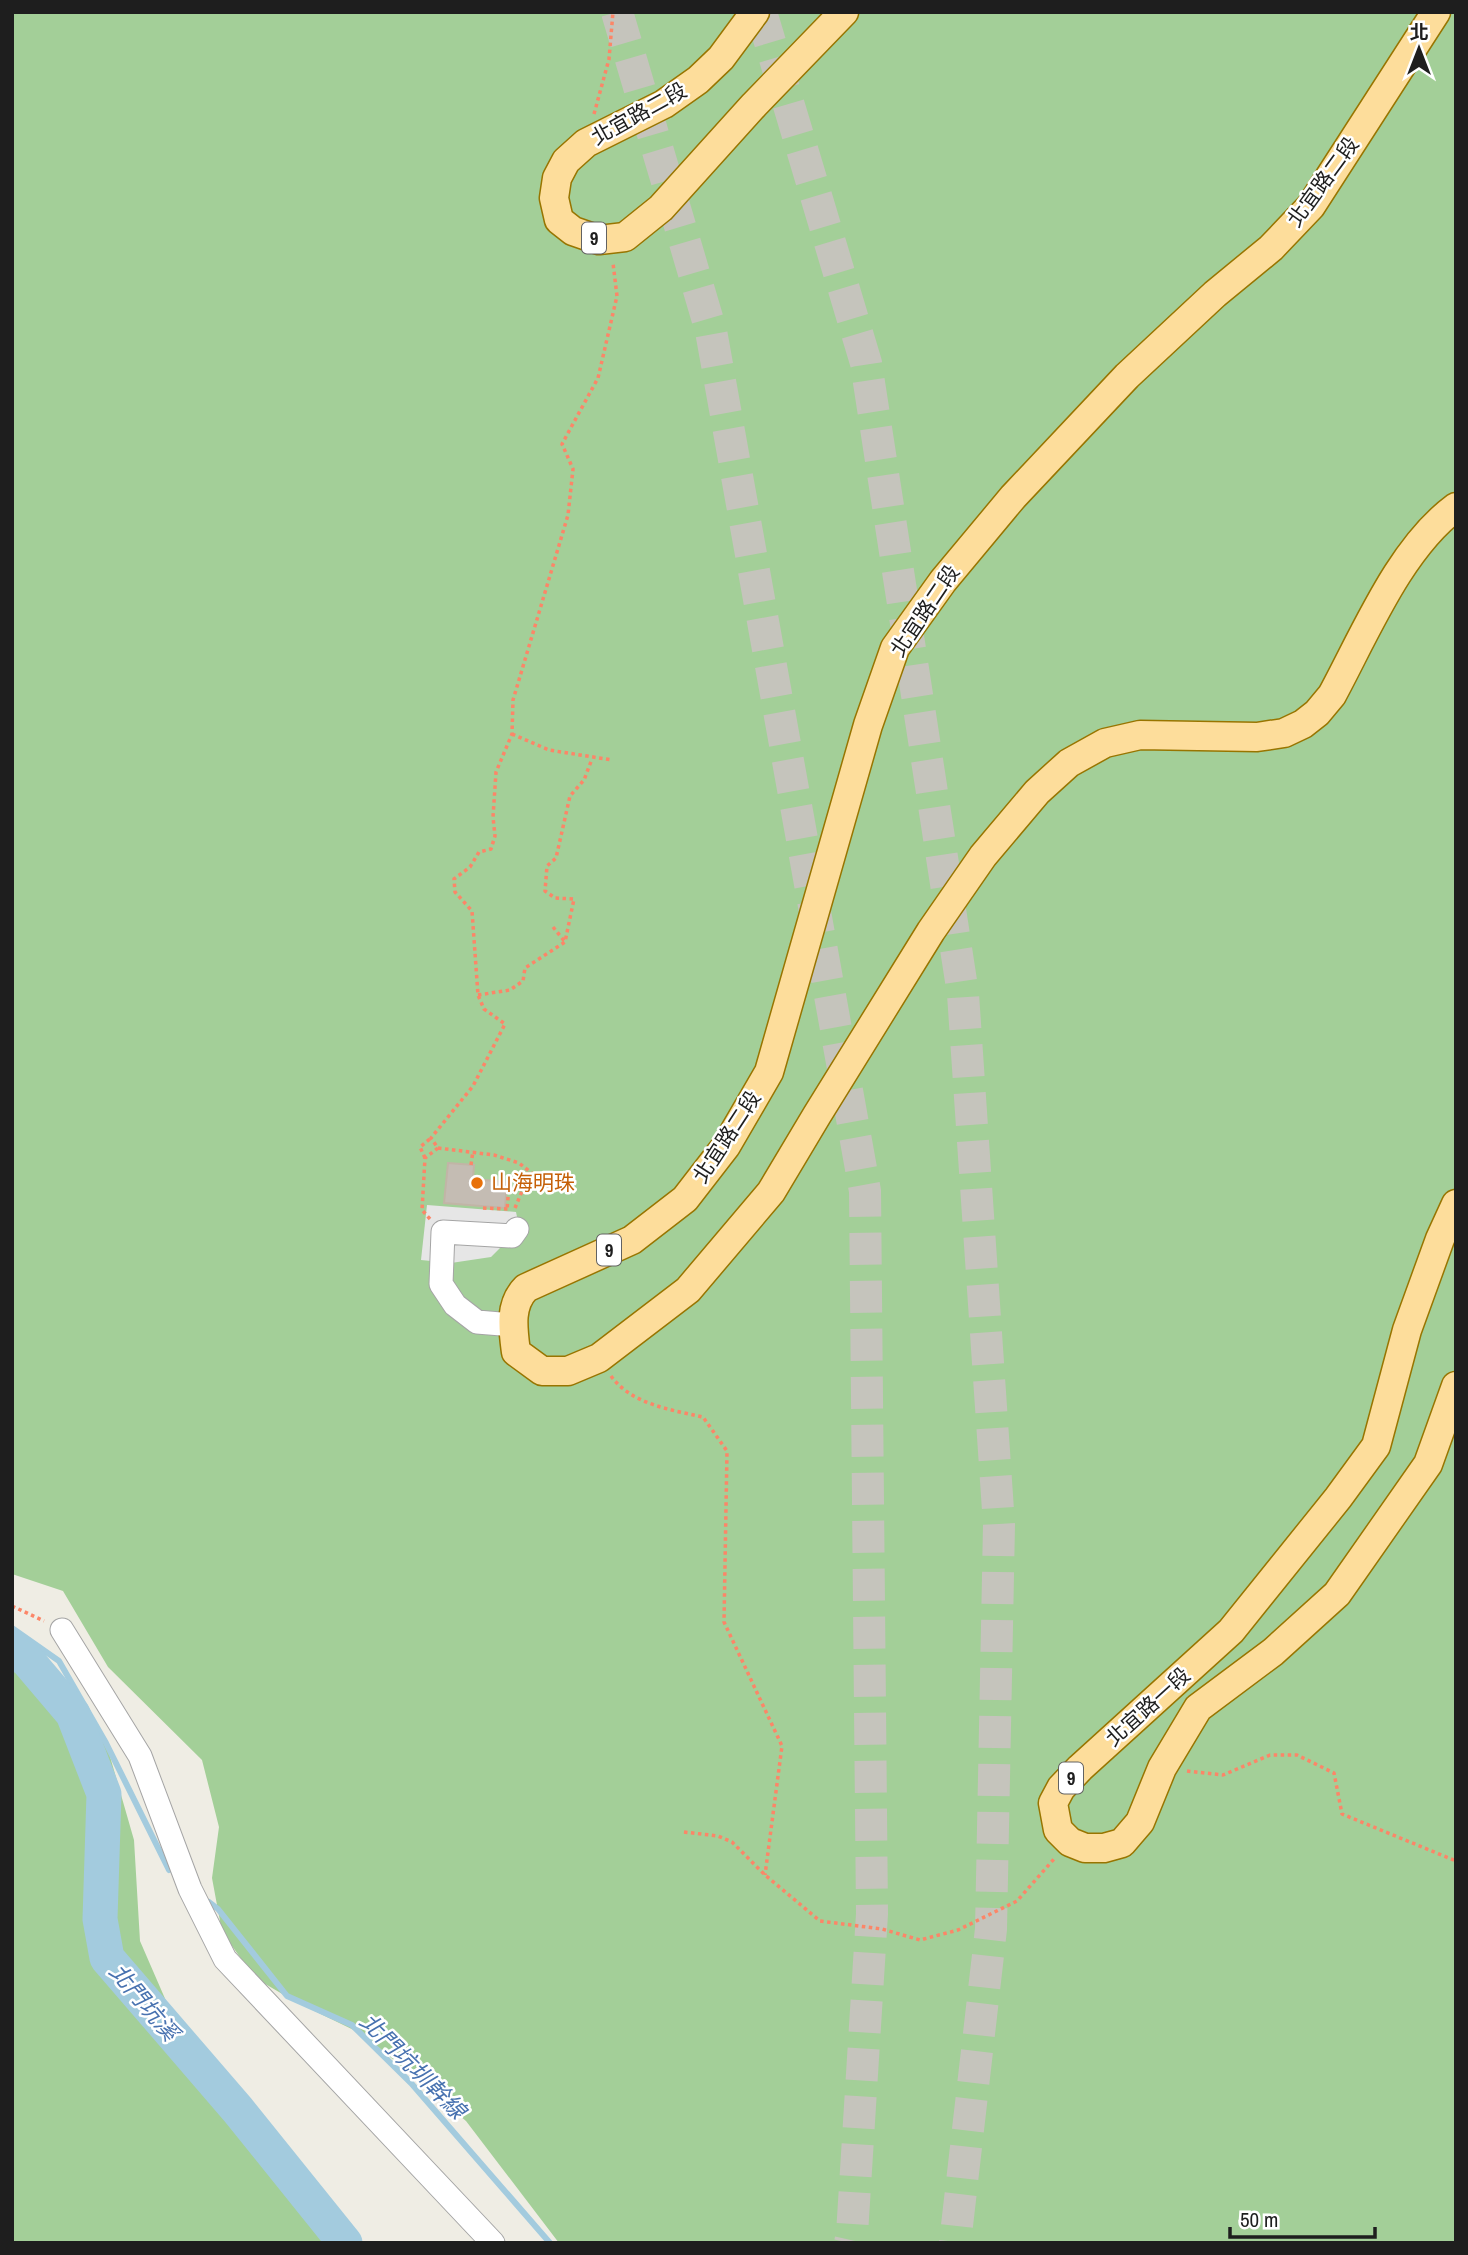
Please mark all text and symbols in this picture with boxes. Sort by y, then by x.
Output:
north arrow [1384,14,1454,84]
text: 北 [1409,19,1429,45]
street label: 北宜路二段 [586,75,692,152]
street label: 北宜路二段 [1280,131,1365,233]
road number: 9 [582,222,606,254]
street label: 北宜路二段 [883,559,966,662]
street label: 北宜路二段 [686,1085,767,1189]
place label: 山海明珠 [491,1168,575,1197]
marker: 山海明珠 [469,1175,485,1191]
road number: 9 [597,1234,621,1266]
street label: 北宜路一段 [1099,1661,1196,1753]
road number: 9 [1059,1762,1083,1794]
water label: 北門坑溪 [103,1956,188,2049]
water label: 北門坑圳幹線 [354,2006,475,2128]
scale bar [1230,2196,1375,2240]
text: 50 m [1240,2205,1278,2234]

